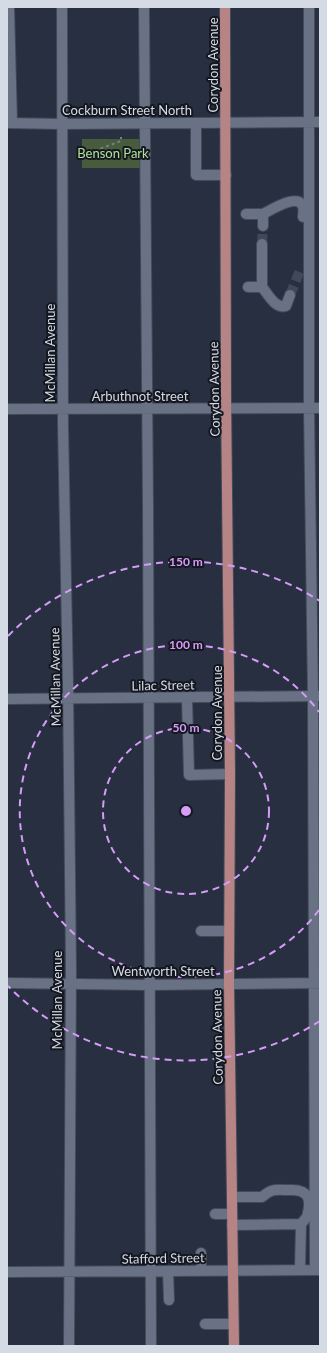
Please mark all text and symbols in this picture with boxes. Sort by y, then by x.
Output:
street label: Corydon Avenue [205,17,221,113]
street label: Cockburn Street North [62,102,192,118]
park label: Benson Park [77,145,149,161]
street label: McMillan Avenue [42,303,58,402]
street label: Corydon Avenue [205,341,223,437]
street label: Arbuthnot Street [92,388,189,404]
text: 150 m [169,554,203,569]
street label: McMillan Avenue [46,627,64,727]
text: 100 m [169,637,203,652]
street label: Corydon Avenue [209,665,225,761]
street label: Lilac Street [131,676,195,694]
text: 50 m [173,720,199,735]
centre of rings [179,804,193,818]
street label: McMillan Avenue [49,950,65,1049]
street label: Wentworth Street [111,963,215,979]
street label: Corydon Avenue [208,989,226,1085]
street label: Stafford Street [121,1249,205,1267]

